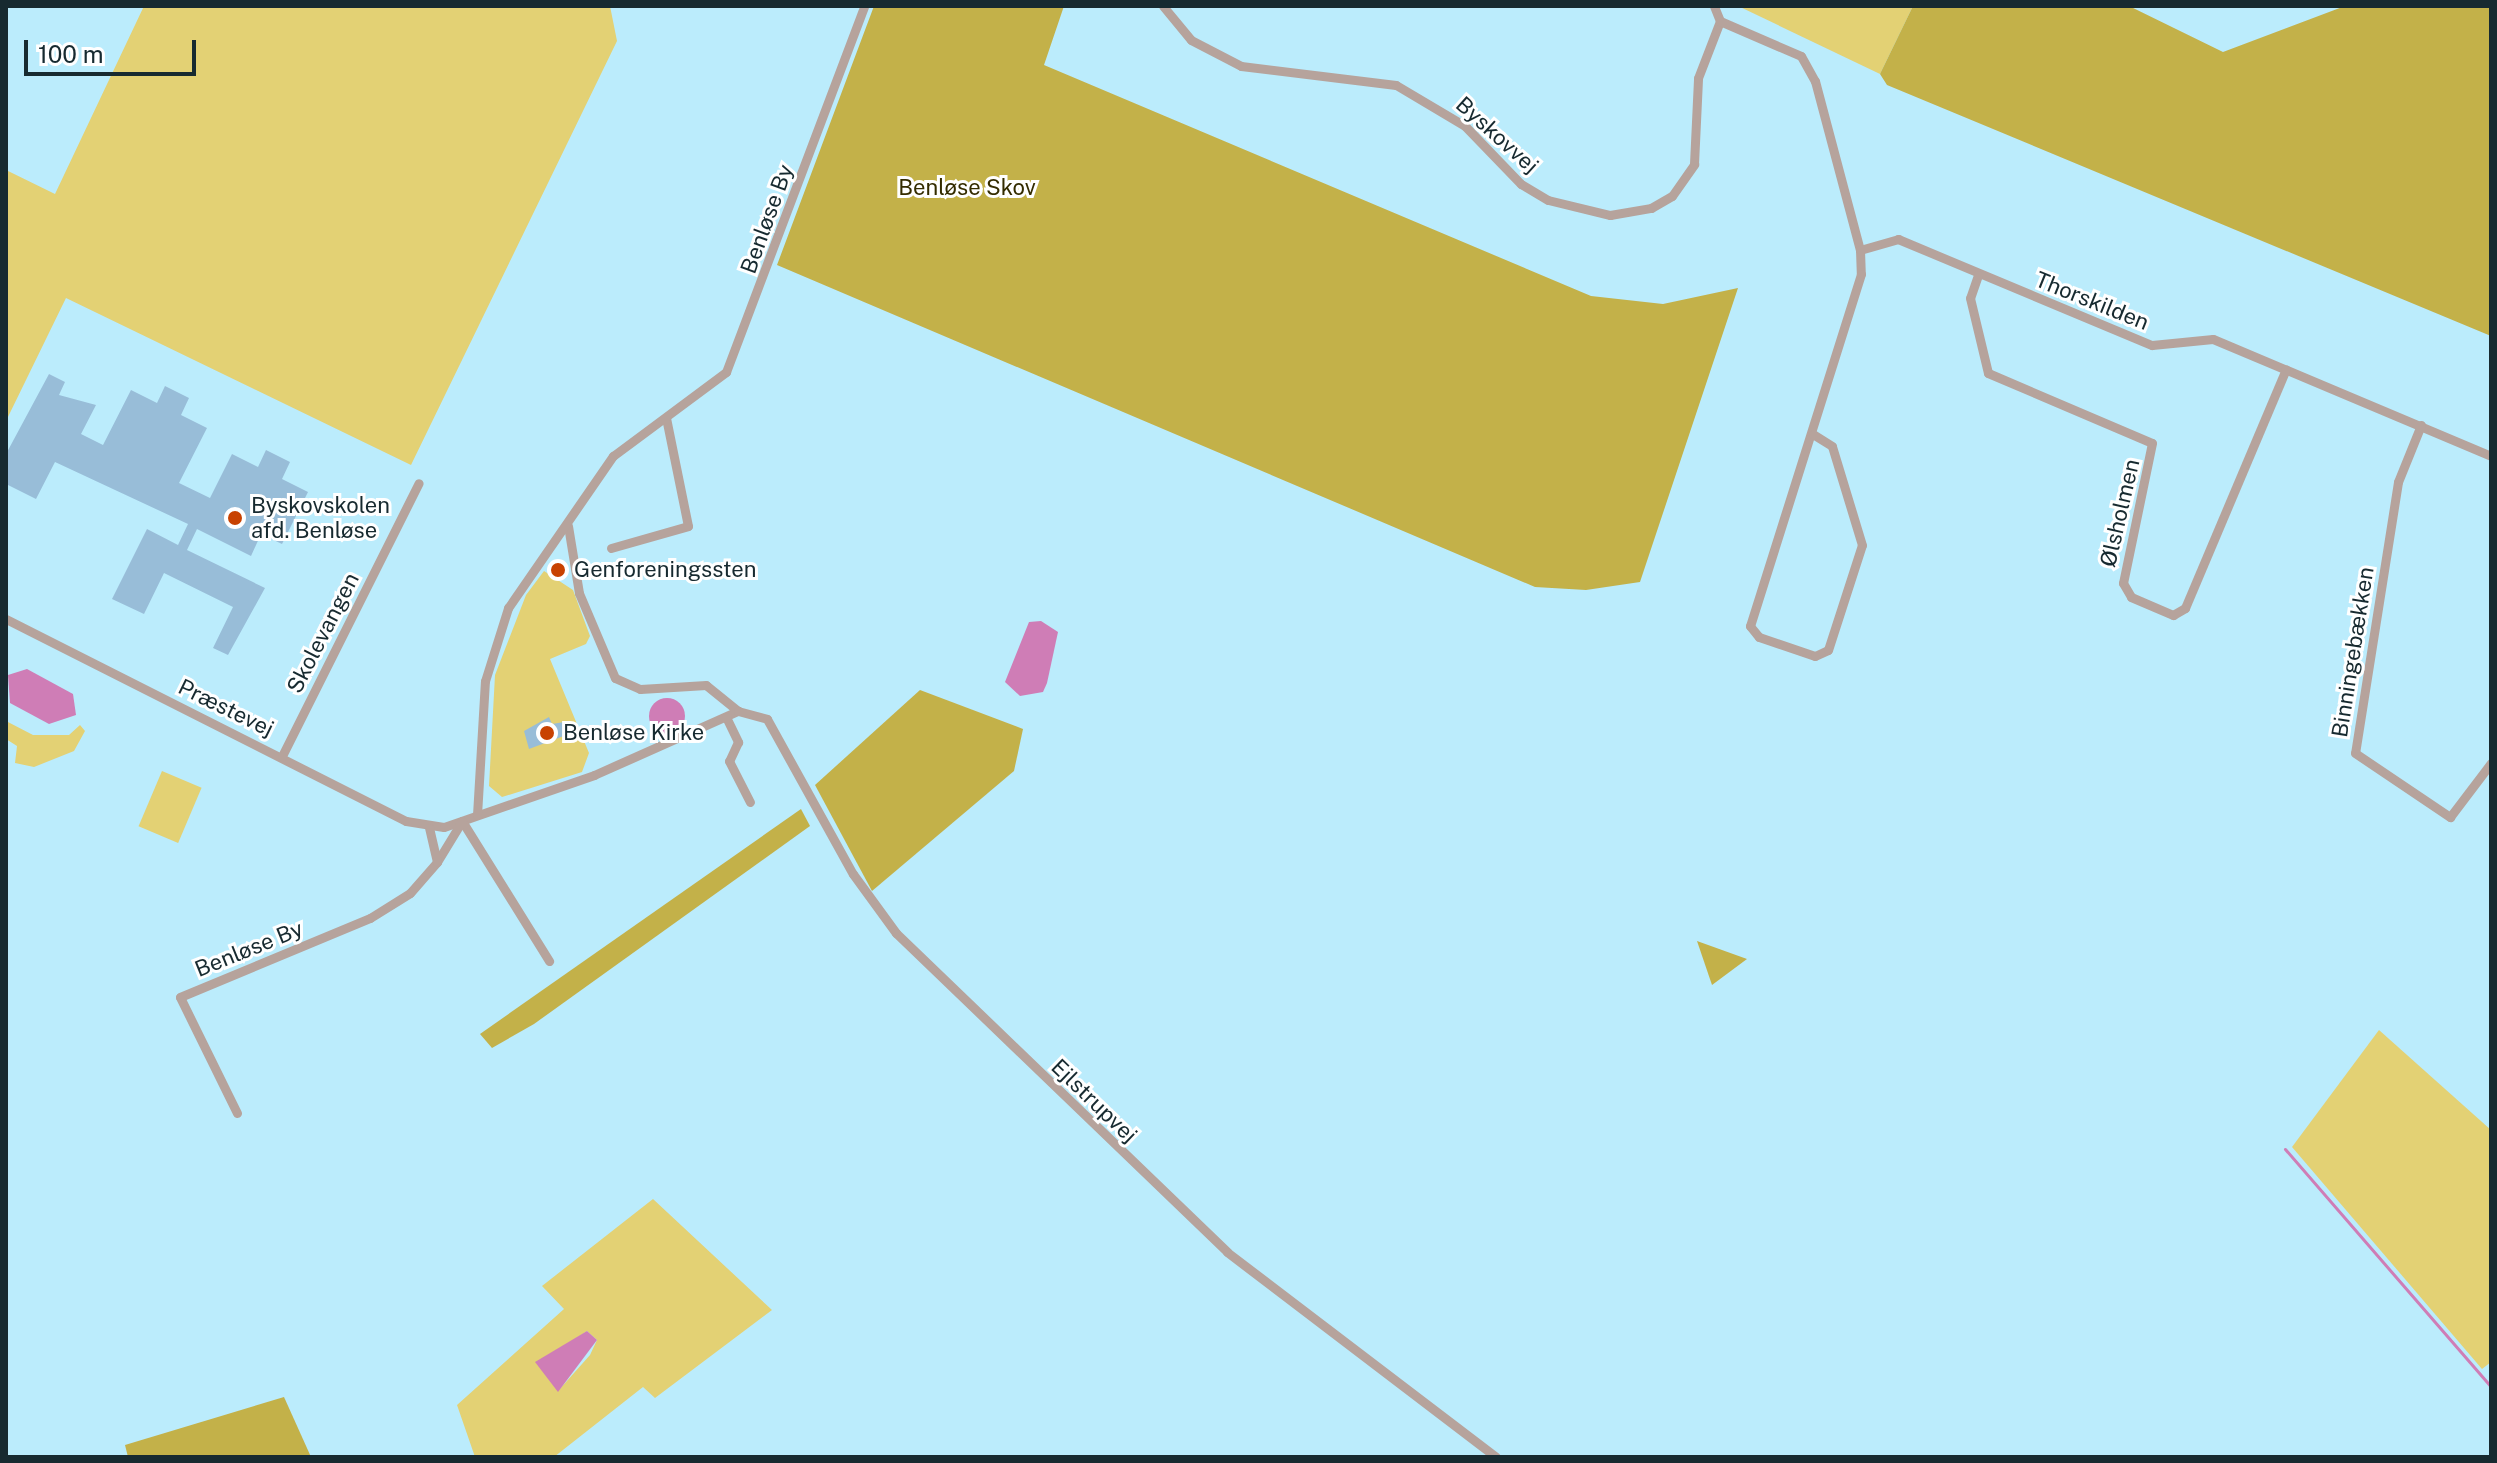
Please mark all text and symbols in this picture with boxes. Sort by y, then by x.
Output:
scale bar [28,24,200,74]
text: 100 m [38,40,104,68]
street label: Byskovvej [1450,91,1544,179]
street label: Benløse By [735,161,799,277]
park label: Benløse Skov [898,175,1036,201]
street label: Thorskilden [2031,266,2153,336]
street label: Ølsholmen [2095,457,2145,569]
place label: Byskovskolen afd. Benløse [251,492,390,544]
marker: Byskovskolen afd. Benløse [226,509,244,527]
place label: Genforeningssten [574,557,756,583]
marker: Genforeningssten [549,561,567,579]
street label: Binningebækken [2326,565,2380,739]
street label: Skolevangen [281,568,365,698]
street label: Præstevej [174,674,278,742]
place label: Benløse Kirke [563,720,704,746]
marker: Benløse Kirke [538,724,556,742]
street label: Benløse By [191,915,307,983]
street label: Ejlstrupvej [1046,1054,1142,1148]

